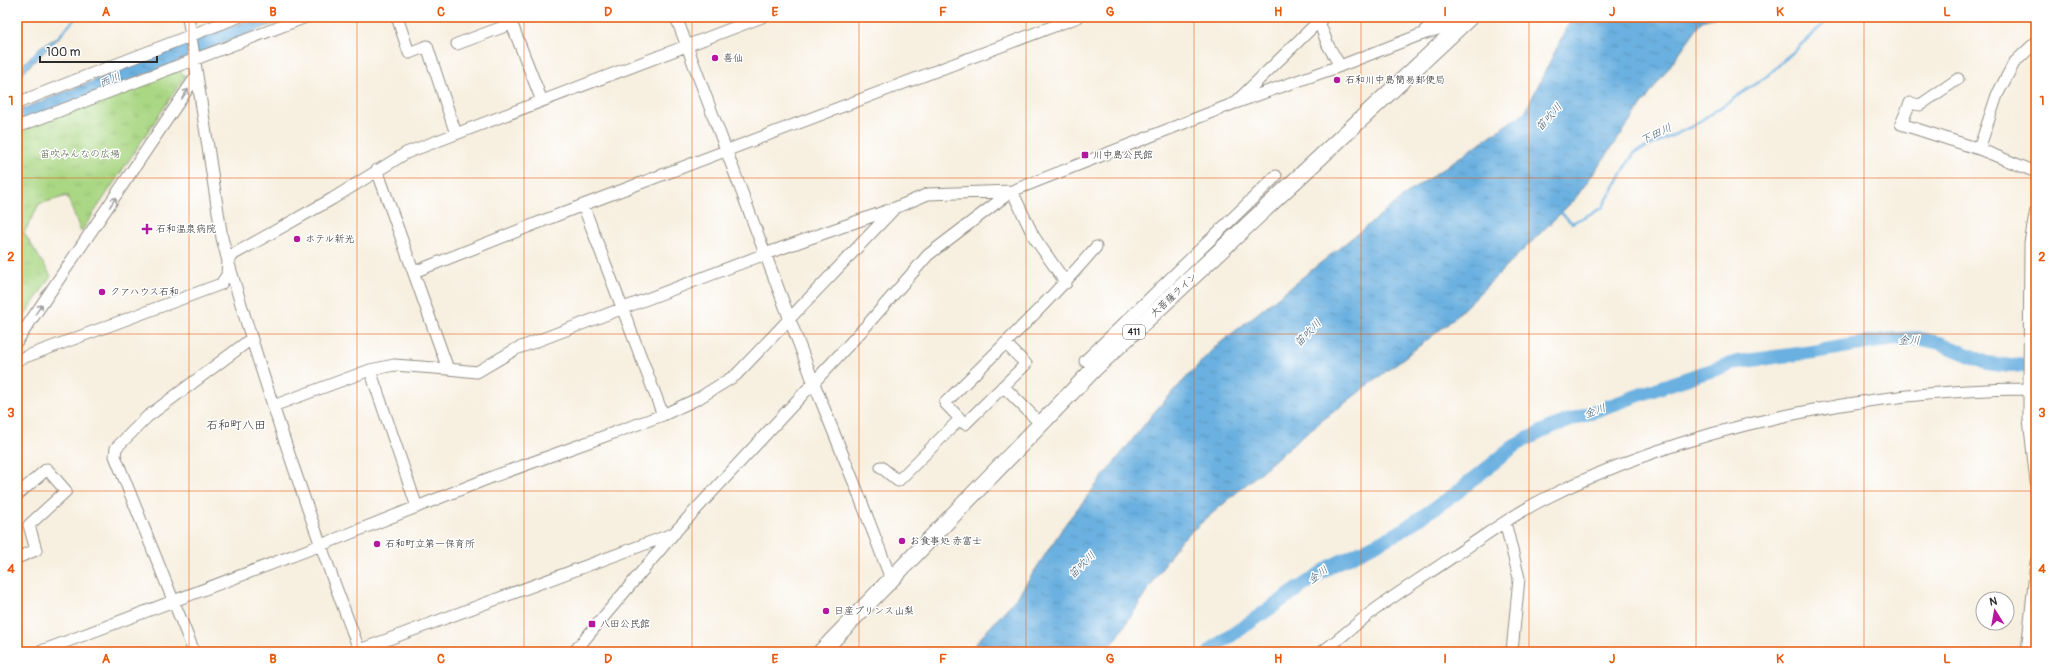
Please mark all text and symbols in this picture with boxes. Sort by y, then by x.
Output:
text: A [102,4,111,20]
text: B [269,4,277,20]
text: C [437,4,445,20]
text: D [604,4,612,20]
text: E [772,4,779,20]
text: F [939,4,947,20]
text: G [1106,4,1115,20]
text: H [1274,4,1282,20]
text: I [1443,4,1447,20]
text: J [1609,4,1615,20]
text: K [1776,4,1784,20]
text: L [1943,4,1951,20]
scale bar [40,38,157,64]
text: 100 m [46,45,81,60]
place label: 喜仙 [723,52,743,64]
marker: 喜仙 [710,53,720,63]
water label: 西川 [97,70,123,90]
place label: 石和川中島簡易郵便局 [1345,74,1445,86]
marker: 石和川中島簡易郵便局 [1332,75,1342,85]
one-way arrow [181,89,189,100]
text: 1 [8,93,14,109]
text: 1 [2039,93,2045,109]
water label: 笛吹川 [1533,100,1565,134]
water label: 下田川 [1638,121,1674,147]
park label: 笛吹みんなの広場 [40,148,120,160]
place label: 川中島公民館 [1093,149,1153,161]
marker: 川中島公民館 [1080,150,1090,160]
one-way arrow [109,196,117,208]
marker: 石和温泉病院 [141,223,153,235]
place label: 石和温泉病院 [156,223,216,235]
place label: ホテル新光 [305,233,355,245]
marker: ホテル新光 [292,234,302,244]
text: 2 [7,249,15,265]
text: 2 [2038,249,2046,265]
street label: 大菩薩ライン [1148,270,1200,320]
place label: クアハウス石和 [110,286,179,298]
marker: クアハウス石和 [97,287,107,297]
one-way arrow [35,304,43,315]
water label: 笛吹川 [1292,317,1324,349]
road number: 411 [1123,325,1145,339]
water label: 金川 [1898,334,1920,347]
water label: 金川 [1582,401,1608,421]
text: 3 [7,405,15,421]
text: 3 [2038,405,2046,421]
district label: 石和町八田 [206,418,266,433]
place label: お食事処 赤富士 [910,535,982,547]
marker: お食事処 赤富士 [897,536,907,546]
place label: 石和町立第一保育所 [385,538,475,550]
marker: 石和町立第一保育所 [372,539,382,549]
water label: 笛吹川 [1066,549,1098,581]
text: 4 [7,561,15,577]
text: 4 [2038,561,2046,577]
water label: 金川 [1305,563,1331,587]
north arrow [1975,591,2015,631]
text: N [1988,594,1999,609]
place label: 日産プリンス山梨 [834,605,914,617]
marker: 日産プリンス山梨 [821,606,831,616]
place label: 八田公民館 [600,618,650,630]
marker: 八田公民館 [587,619,597,629]
text: A [102,651,111,667]
text: B [269,651,277,667]
text: C [437,651,445,667]
text: D [604,651,612,667]
text: E [772,651,779,667]
text: F [939,651,947,667]
text: G [1106,651,1115,667]
text: H [1274,651,1282,667]
text: I [1443,651,1447,667]
text: J [1609,651,1615,667]
text: K [1776,651,1784,667]
text: L [1943,651,1951,667]

